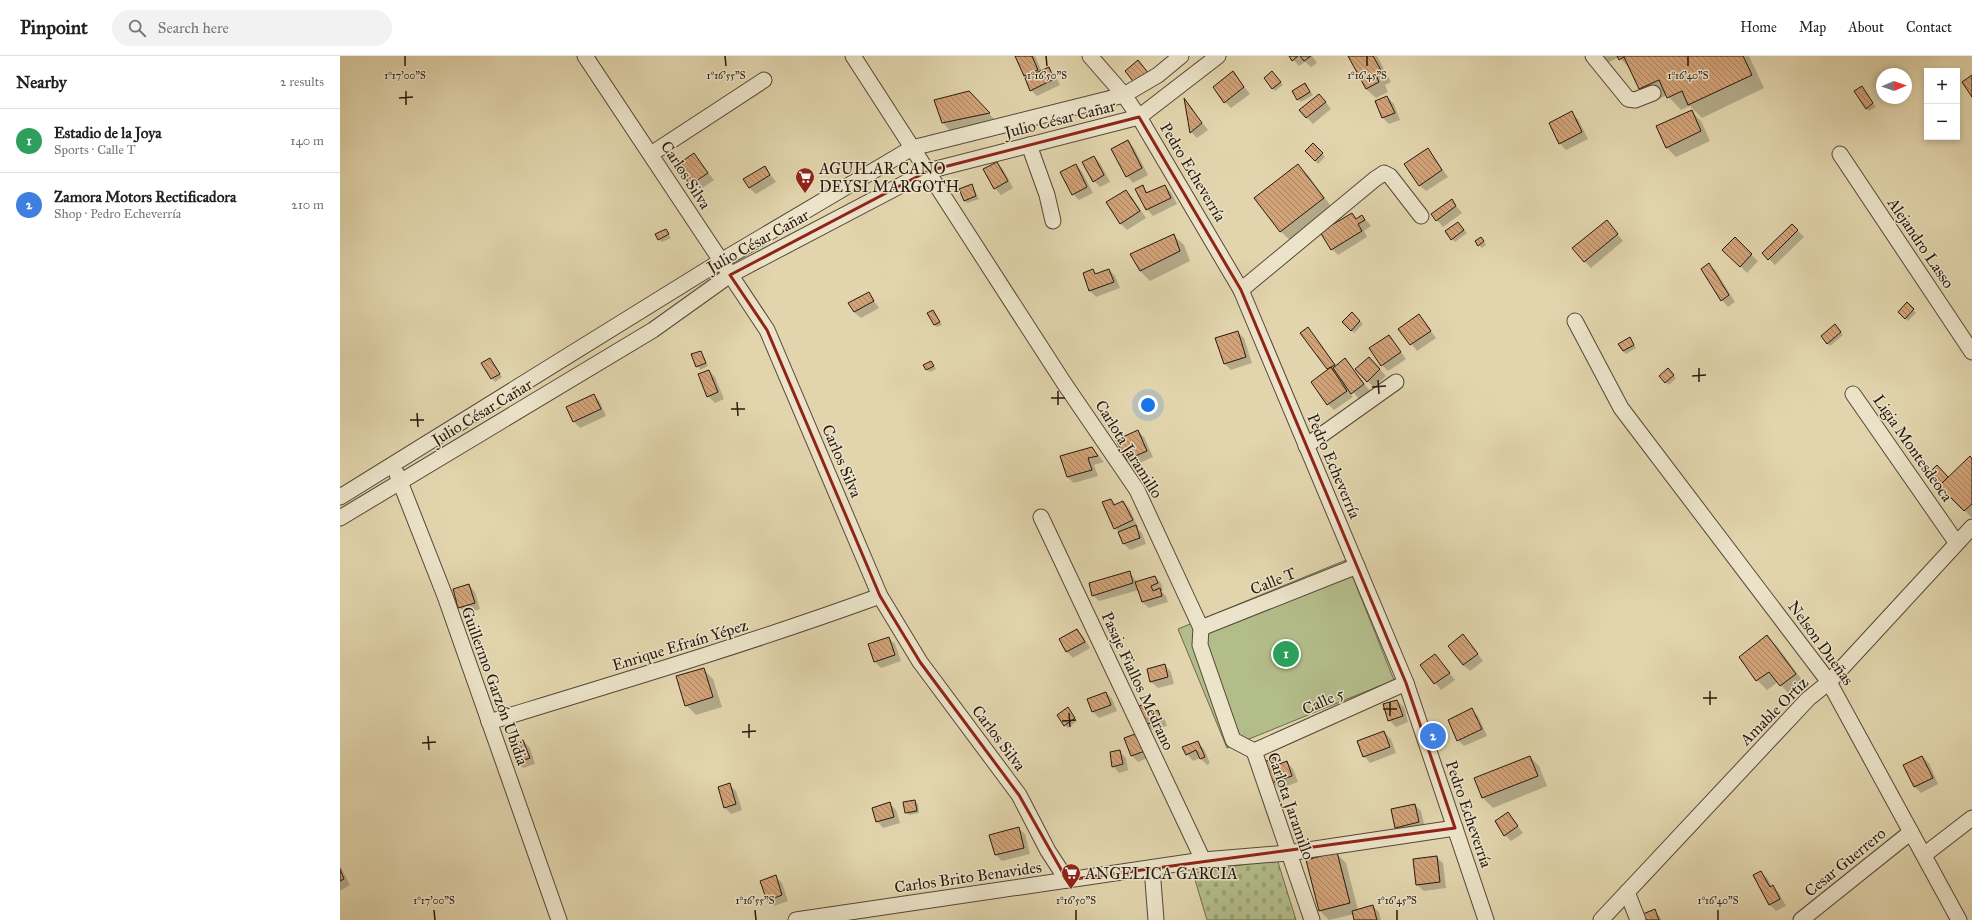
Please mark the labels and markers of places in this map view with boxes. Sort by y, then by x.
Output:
place label: AGUILAR CANO DEYSI MARGOTH [818,159,959,196]
supermarket icon: AGUILAR CANO DEYSI MARGOTH [794,166,816,194]
pin: 1 [1273,639,1299,669]
pin: 2 [1420,721,1446,751]
supermarket icon: ANGELICA GARCIA [1060,862,1082,890]
place label: ANGELICA GARCIA [1084,864,1238,883]

